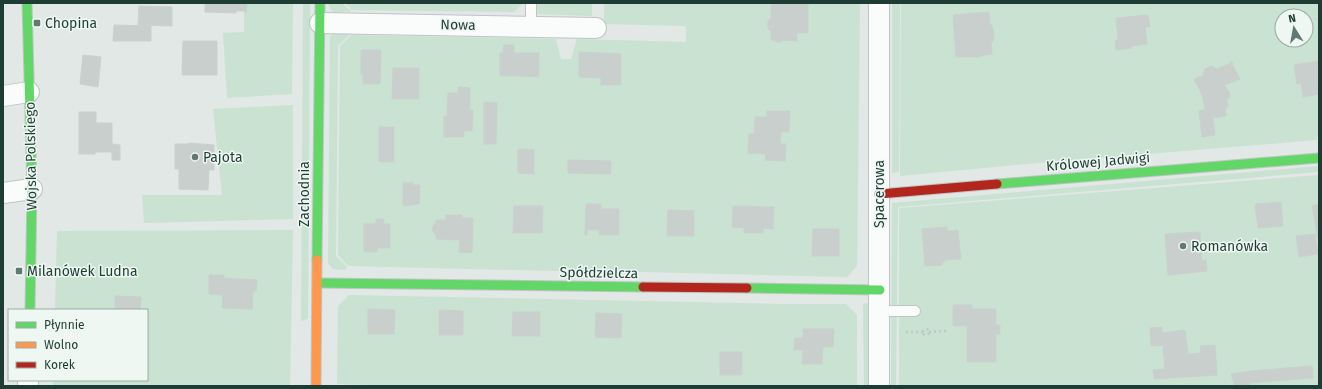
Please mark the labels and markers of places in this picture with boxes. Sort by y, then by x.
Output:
place label: Chopina [45,15,97,32]
marker: Chopina [32,18,42,28]
place label: Pajota [203,149,243,166]
marker: Pajota [190,152,200,162]
place label: Romanówka [1191,238,1268,255]
marker: Romanówka [1178,241,1188,251]
place label: Milanówek Ludna [27,263,138,280]
marker: Milanówek Ludna [14,266,24,276]

